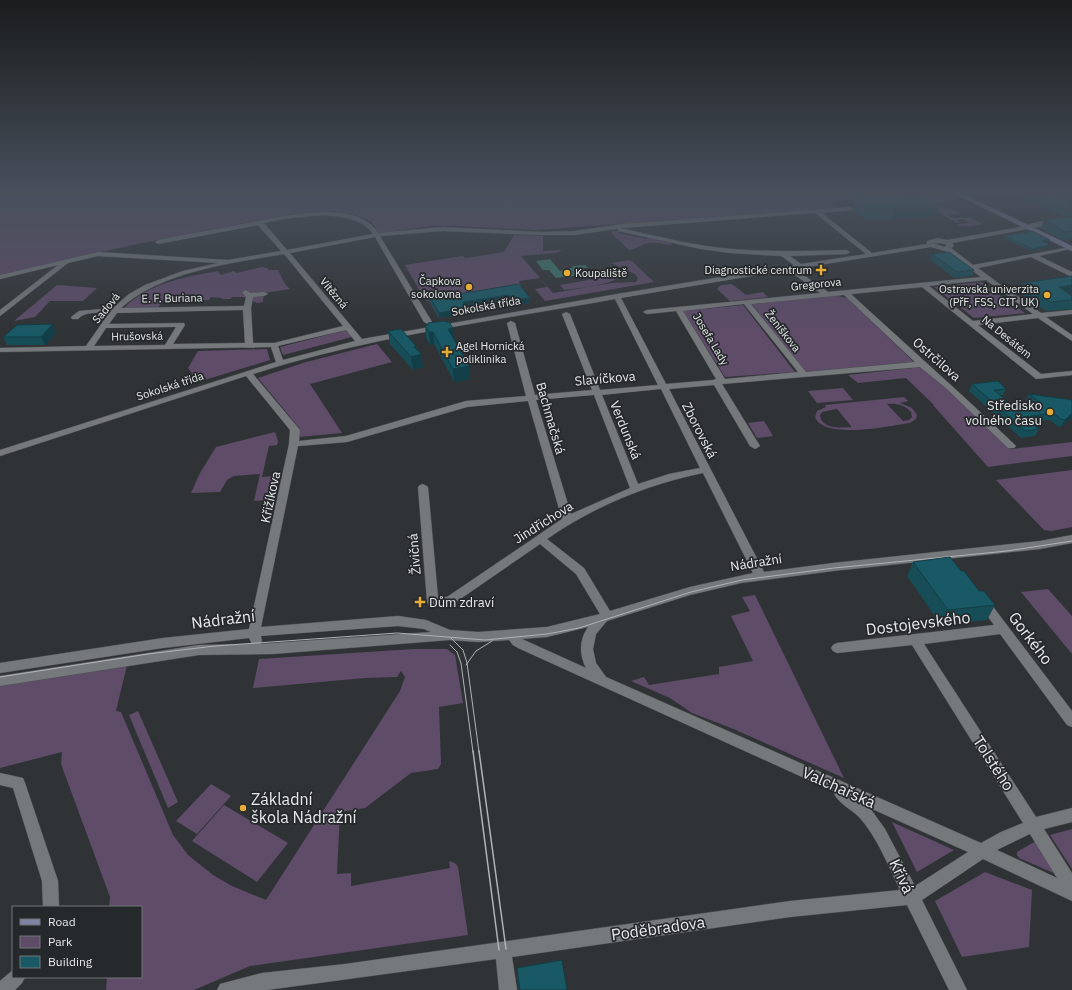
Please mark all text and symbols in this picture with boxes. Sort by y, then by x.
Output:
place label: Diagnostické centrum [705,263,812,277]
marker: Diagnostické centrum [815,264,827,276]
place label: Koupaliště [575,266,627,280]
marker: Koupaliště [562,268,572,278]
place label: Čapkova sokolovna [411,274,461,301]
street label: Gregorova [790,274,842,294]
street label: Vítězná [317,275,351,312]
marker: Čapkova sokolovna [464,282,474,292]
place label: Ostravská univerzita (PřF, FSS, CIT, UK) [939,282,1039,309]
street label: Sadová [89,290,123,326]
street label: E. F. Buriana [141,290,203,306]
marker: Ostravská univerzita (PřF, FSS, CIT, UK) [1042,290,1052,300]
street label: Sokolská třída [450,293,522,319]
street label: Ženíškova [762,307,804,355]
street label: Josefa Lady [690,310,732,368]
street label: Na Desátém [979,313,1035,361]
street label: Hrušovská [111,329,163,343]
street label: Ostrčilova [909,334,964,385]
place label: Agel Hornická poliklinika [456,339,525,366]
marker: Agel Hornická poliklinika [441,346,453,358]
street label: Slavíčkova [574,367,636,390]
street label: Sokolská třída [135,369,205,403]
street label: Bachmačská [532,380,569,456]
place label: Středisko volného času [965,397,1042,429]
street label: Verdunská [606,398,645,462]
street label: Zborovská [678,399,721,461]
marker: Středisko volného času [1045,407,1055,417]
street label: Křižíkova [257,470,284,525]
street label: Jindřichova [510,497,576,547]
street label: Živičná [404,533,425,575]
street label: Nádražní [729,550,784,575]
place label: Dům zdraví [429,594,495,611]
marker: Dům zdraví [414,596,426,608]
street label: Nádražní [190,605,256,633]
street label: Dostojevského [865,607,971,639]
street label: Gorkého [1005,608,1057,668]
street label: Tolstého [969,732,1019,794]
street label: Valchařská [799,762,879,812]
place label: Základní škola Nádražní [251,789,357,827]
marker: Základní škola Nádražní [238,803,248,813]
street label: Křivá [885,855,919,897]
legend [12,906,142,978]
street label: Poděbradova [610,911,707,944]
text: Road [48,914,76,929]
text: Park [48,934,73,949]
text: Building [48,954,93,969]

